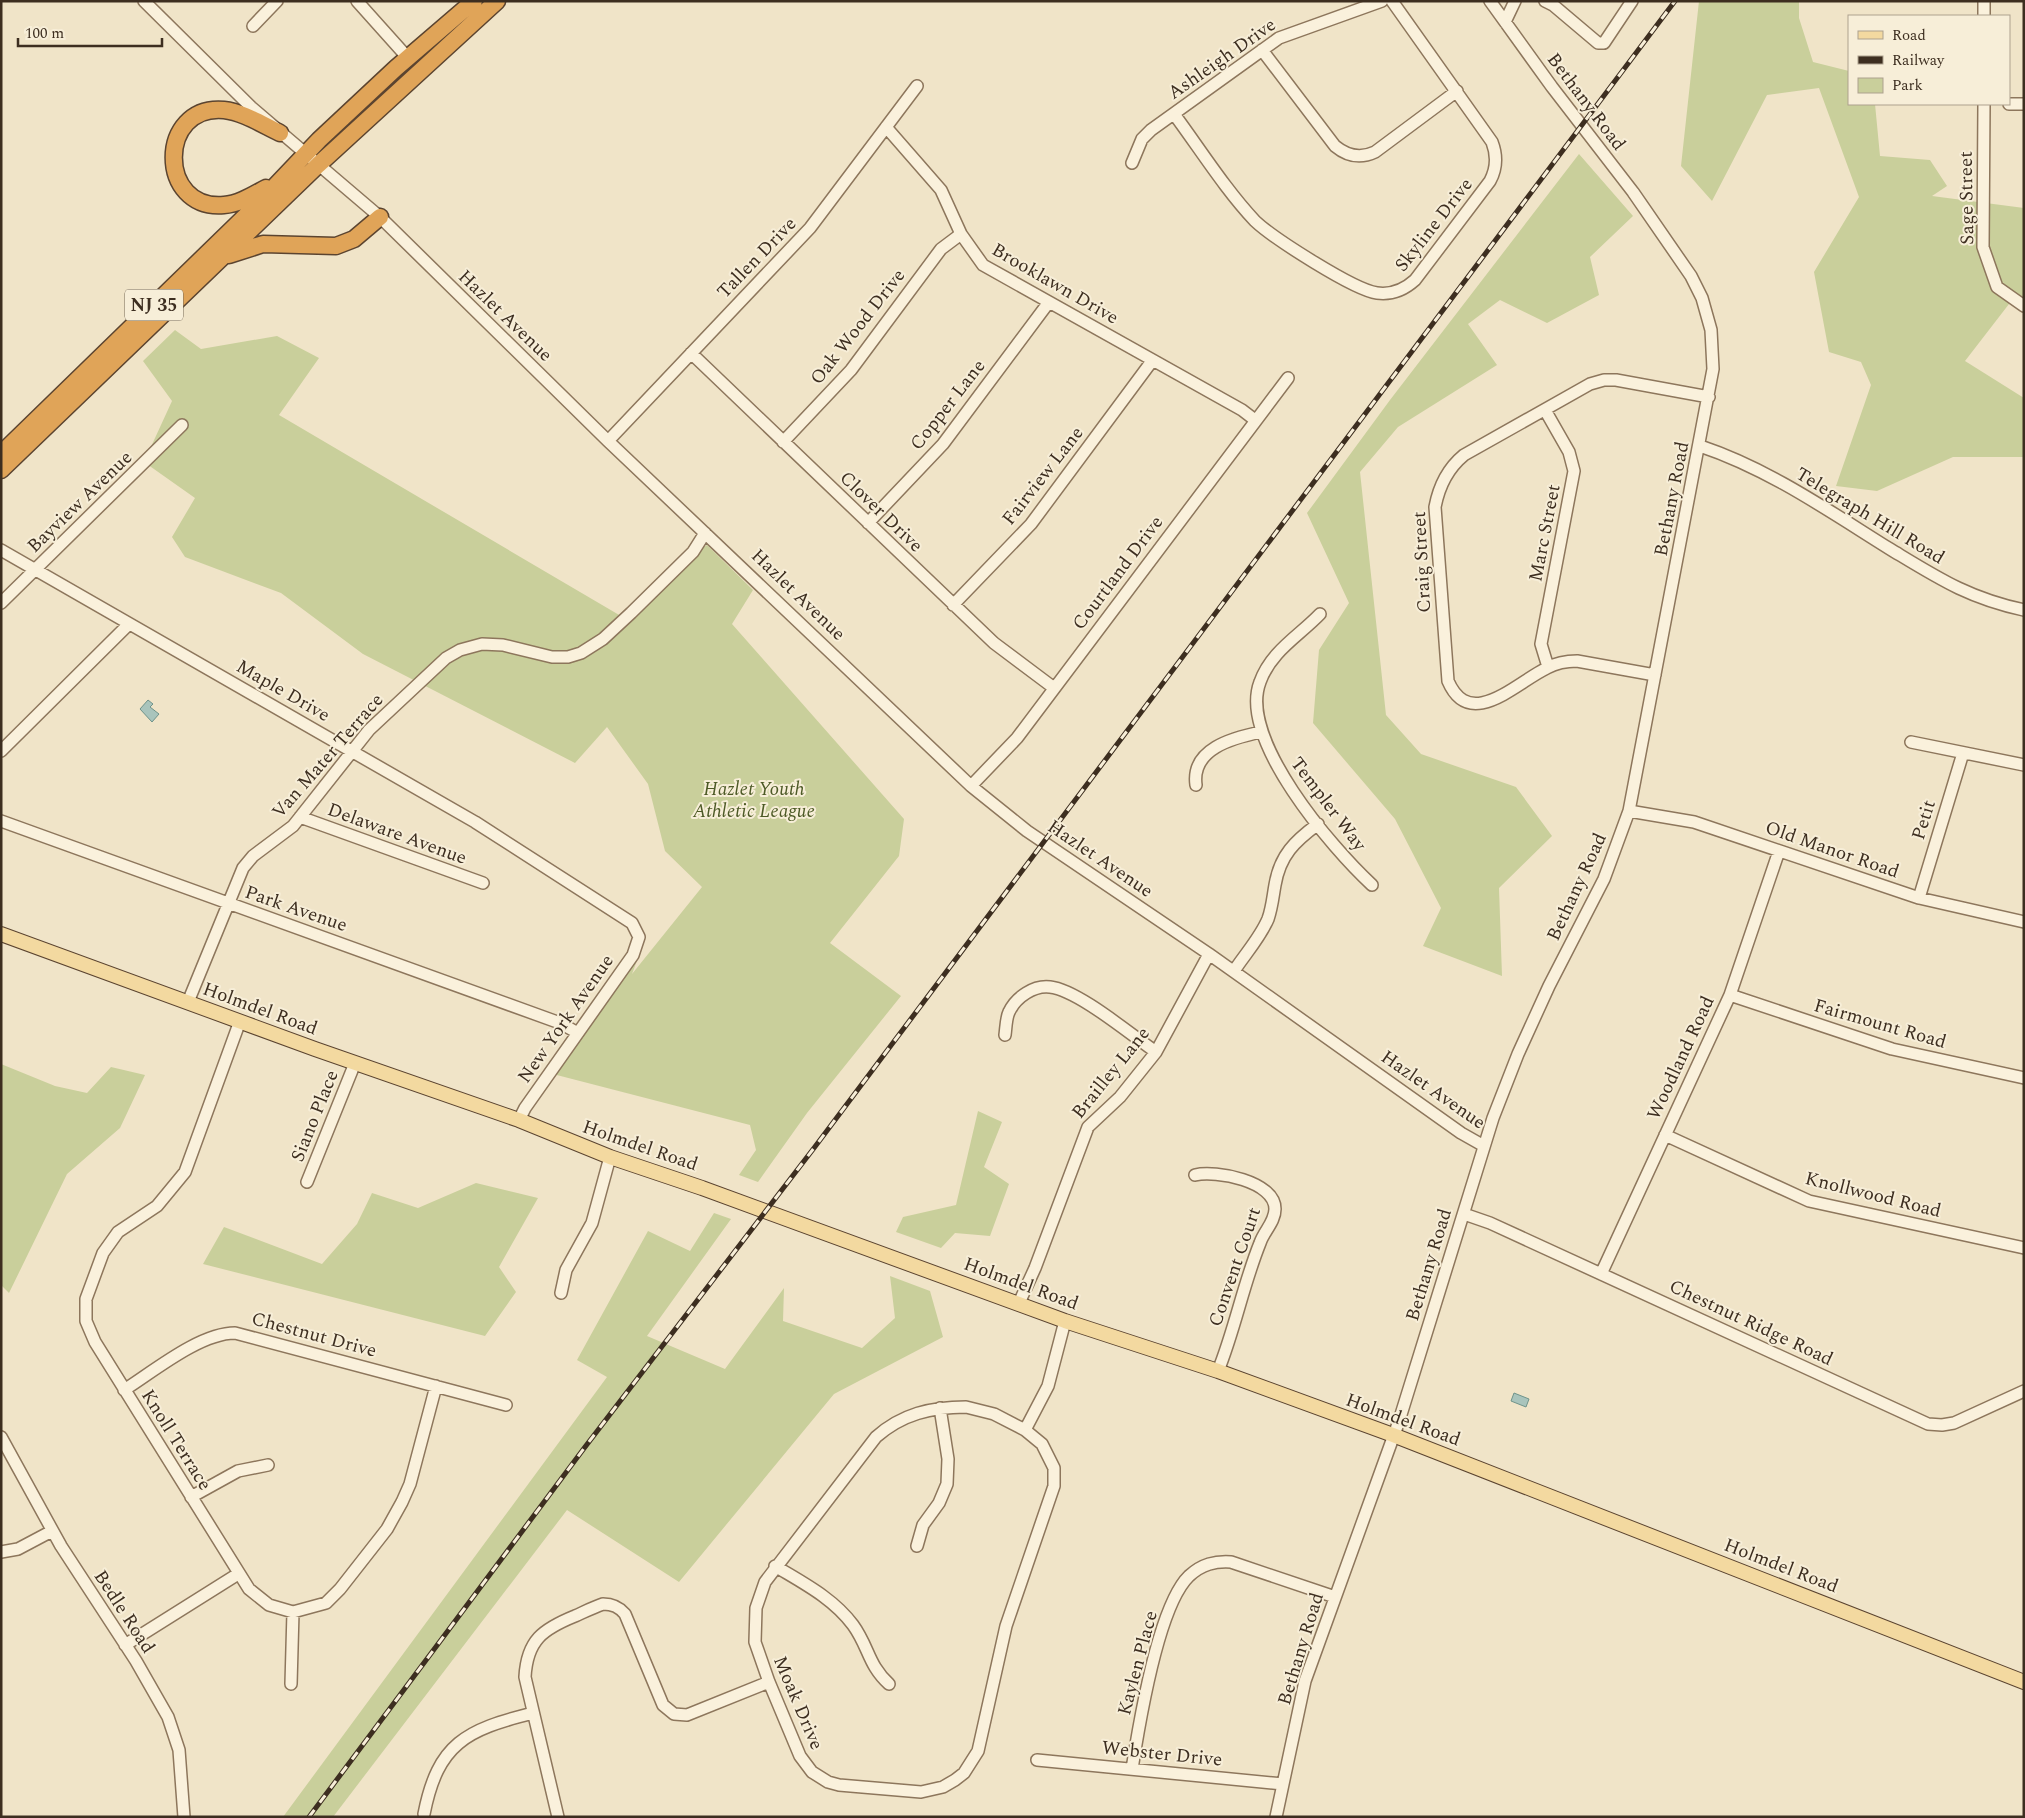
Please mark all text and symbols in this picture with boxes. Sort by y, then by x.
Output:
street label: Ashleigh Drive [1162,11,1282,107]
scale bar [18,15,161,47]
legend [1848,15,2010,105]
text: 100 m [25,22,64,45]
text: Road [1892,24,1926,47]
street label: Bethany Road [1539,47,1633,157]
text: Railway [1892,49,1945,72]
text: Park [1892,74,1923,97]
street label: Sage Street [1952,151,1982,245]
street label: Skyline Drive [1388,172,1480,278]
street label: Tallen Drive [710,211,804,305]
street label: Brooklawn Drive [986,236,1124,332]
street label: Hazlet Avenue [451,263,559,369]
street label: Oak Wood Drive [803,263,913,391]
road number: NJ 35 [125,290,183,320]
street label: Copper Lane [903,353,993,457]
street label: Fairview Lane [995,420,1091,532]
street label: Bethany Road [1647,439,1697,559]
street label: Bayview Avenue [21,444,139,560]
street label: Telegraph Hill Road [1790,460,1950,572]
street label: Clover Drive [833,464,929,560]
street label: Marc Street [1521,481,1569,584]
street label: Courtland Drive [1065,510,1171,636]
street label: Craig Street [1405,510,1439,614]
street label: Hazlet Avenue [744,542,852,648]
street label: Maple Drive [231,652,335,730]
street label: Van Mater Terrace [265,687,391,825]
street label: Templer Way [1283,751,1374,858]
park label: Hazlet Youth Athletic League [692,775,815,826]
street label: Delaware Avenue [323,795,471,873]
street label: Petit [1904,796,1944,844]
street label: Hazlet Avenue [1041,813,1159,905]
street label: Old Manor Road [1761,813,1903,887]
street label: Bethany Road [1539,828,1615,946]
street label: Park Avenue [241,878,351,940]
street label: New York Avenue [511,949,621,1089]
street label: Holmdel Road [198,975,322,1043]
street label: Woodland Road [1640,991,1722,1125]
street label: Fairmount Road [1810,991,1950,1057]
street label: Brailley Lane [1065,1021,1157,1125]
street label: Hazlet Avenue [1375,1043,1491,1137]
street label: Siano Place [283,1066,347,1166]
street label: Holmdel Road [578,1113,702,1179]
street label: Knollwood Road [1802,1164,1944,1226]
street label: Convent Court [1201,1203,1269,1331]
street label: Bethany Road [1398,1205,1460,1325]
street label: Holmdel Road [959,1250,1083,1318]
street label: Chestnut Ridge Road [1664,1272,1838,1374]
street label: Chestnut Drive [248,1304,380,1366]
street label: Knoll Terrace [133,1384,219,1496]
street label: Holmdel Road [1341,1386,1465,1454]
street label: Holmdel Road [1720,1531,1842,1601]
street label: Bedle Road [86,1564,162,1660]
street label: Bethany Road [1270,1589,1332,1709]
street label: Kaylen Place [1110,1607,1166,1719]
street label: Moak Drive [765,1651,831,1755]
street label: Webster Drive [1100,1733,1224,1775]

